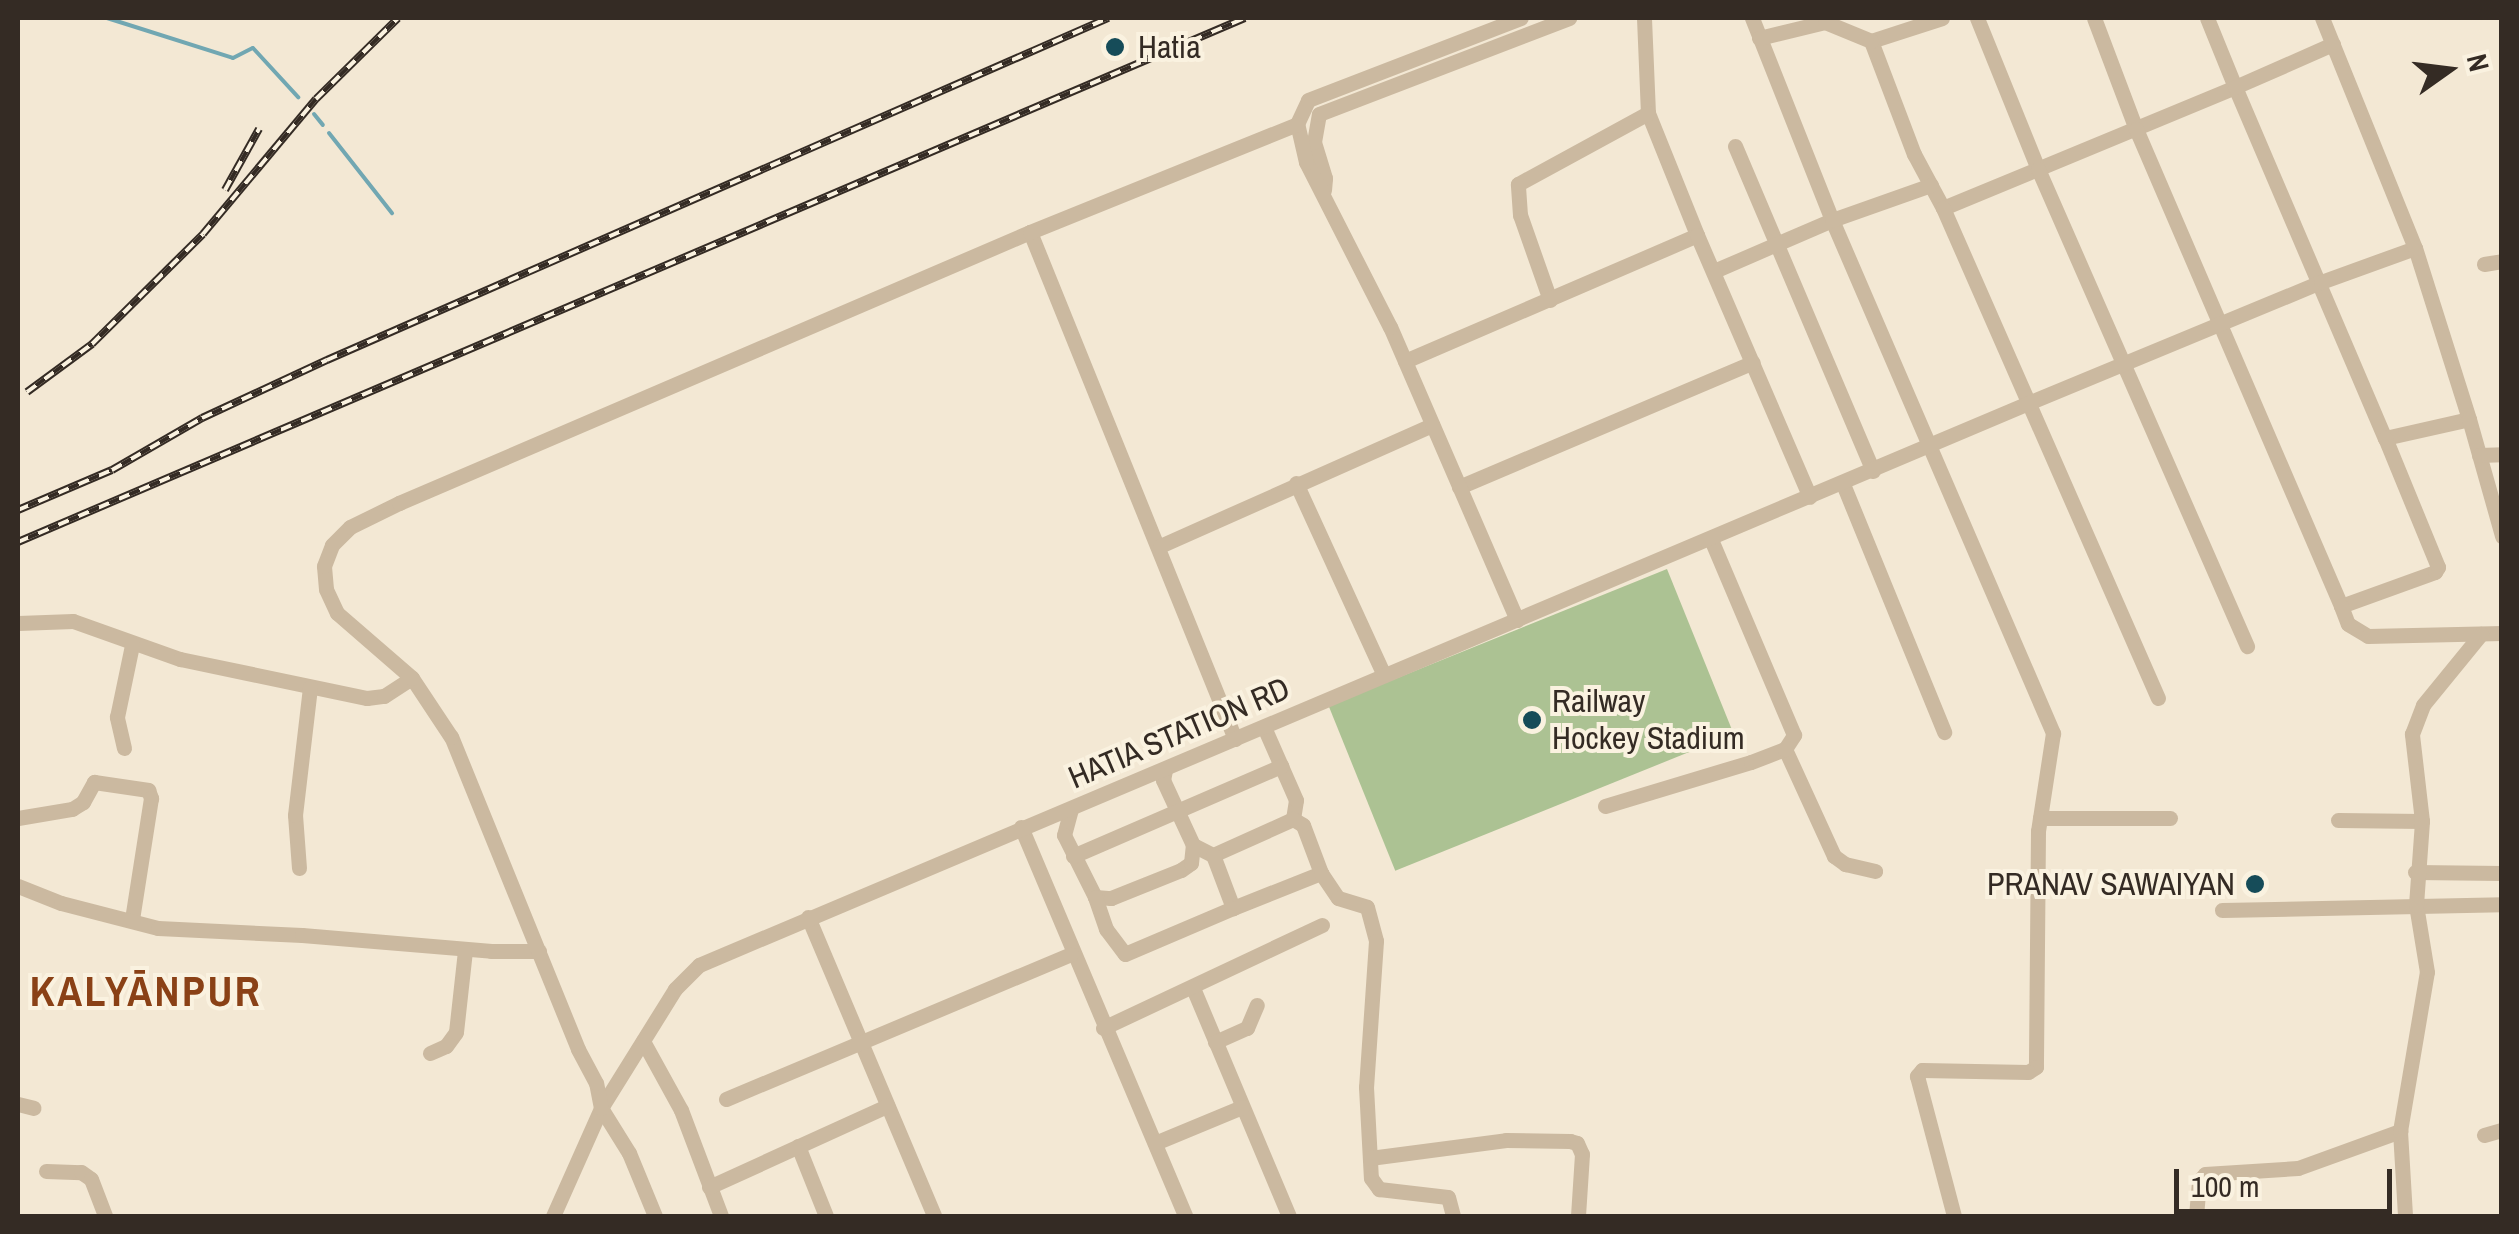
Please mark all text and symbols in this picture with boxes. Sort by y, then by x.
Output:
north arrow [2399,20,2499,120]
place label: Hatia [1138,28,1201,66]
marker: Hatia [1102,34,1128,60]
text: N [2458,50,2499,75]
street label: HATIA STATION RD [1062,669,1296,797]
place label: Railway Hockey Stadium [1552,683,1745,758]
marker: Railway Hockey Stadium [1521,709,1543,731]
place label: PRANAV SAWAIYAN [1987,865,2235,903]
marker: PRANAV SAWAIYAN [2244,873,2266,895]
district label: KALYĀNPUR [30,966,262,1016]
scale bar [2179,1149,2396,1211]
text: 100 m [2191,1166,2259,1206]

